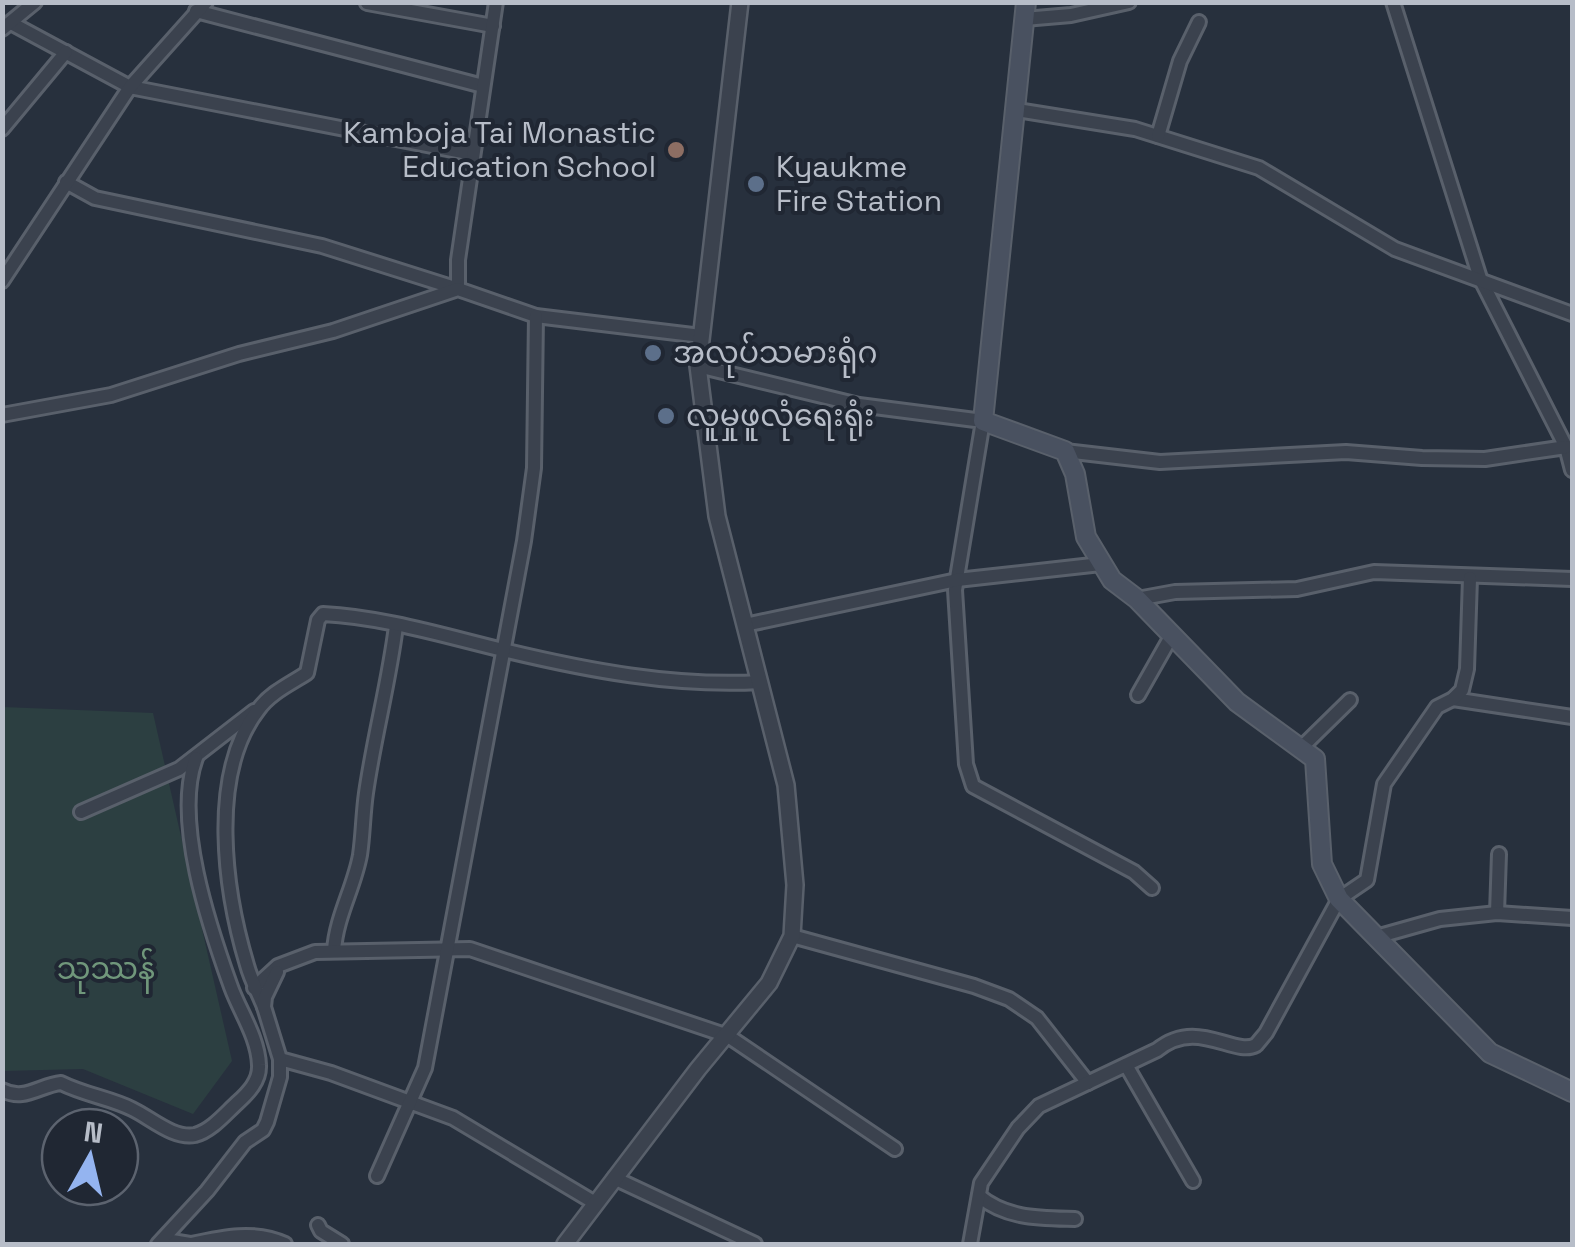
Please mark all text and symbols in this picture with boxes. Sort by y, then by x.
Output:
place label: Kamboja Tai Monastic Education School [343,113,656,186]
marker: Kamboja Tai Monastic Education School [665,139,687,161]
place label: Kyaukme Fire Station [776,147,942,220]
marker: Kyaukme Fire Station [745,173,767,195]
place label: အလုပ်သမားရုံဂ [673,331,878,378]
marker: အလုပ်သမားရုံဂ [642,342,664,364]
place label: လူမှုဖူလုံရေးရုံး [686,396,874,441]
marker: လူမှုဖူလုံရေးရုံး [655,405,677,427]
park label: သုဿန် [57,947,155,994]
north arrow [40,1107,140,1207]
text: N [82,1113,105,1151]

